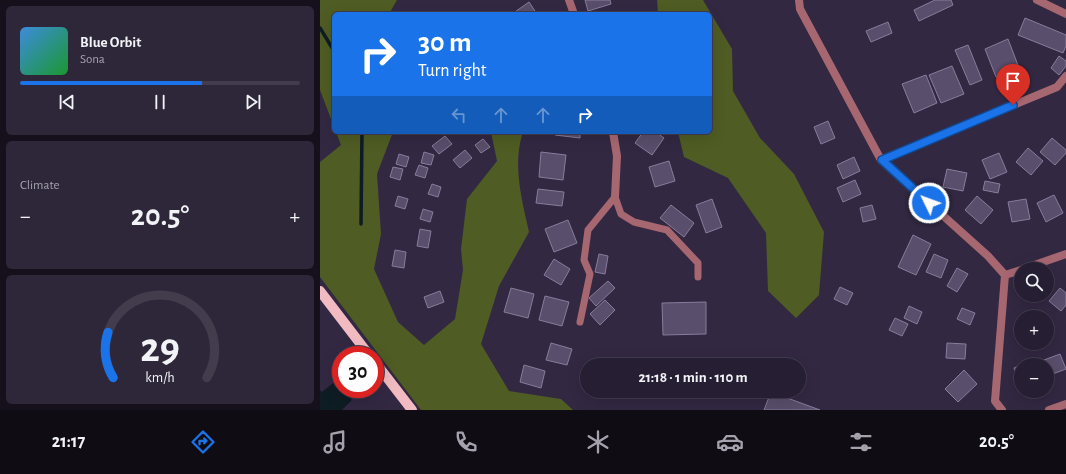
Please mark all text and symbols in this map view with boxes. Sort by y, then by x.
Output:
icon: right [352,28,404,80]
text: 30 m [418,29,471,57]
text: Blue Orbit [80,35,141,50]
text: Sona [80,53,105,66]
text: Turn right [418,62,487,80]
pin [996,64,1030,105]
icon: arrive [1002,70,1024,92]
icon: previous [56,91,78,113]
icon: pause [149,91,171,113]
icon: next [242,91,264,113]
icon: left [448,104,470,126]
icon: ahead [490,104,512,126]
icon: ahead [532,104,554,126]
icon: right [574,104,596,126]
text: Climate [20,179,59,192]
position arrow [908,182,950,224]
text: 20.5° [131,201,189,231]
text: − [20,205,31,227]
text: + [289,205,300,227]
map controls [1014,262,1054,398]
button: search [1014,262,1054,302]
button: + [1014,310,1054,350]
text: 29 [140,327,180,368]
speed limit sign: 30 [332,346,384,398]
button: − [1014,358,1054,398]
text: km/h [145,370,175,384]
text: 21:18 · 1 min · 110 m [638,370,748,385]
icon: directions [189,428,217,456]
icon: music [321,428,349,456]
icon: phone [452,428,480,456]
icon: climate [584,428,612,456]
icon: car [716,428,744,456]
icon: filters [847,428,875,456]
text: 21:17 [52,433,85,451]
text: 20.5° [979,433,1014,451]

